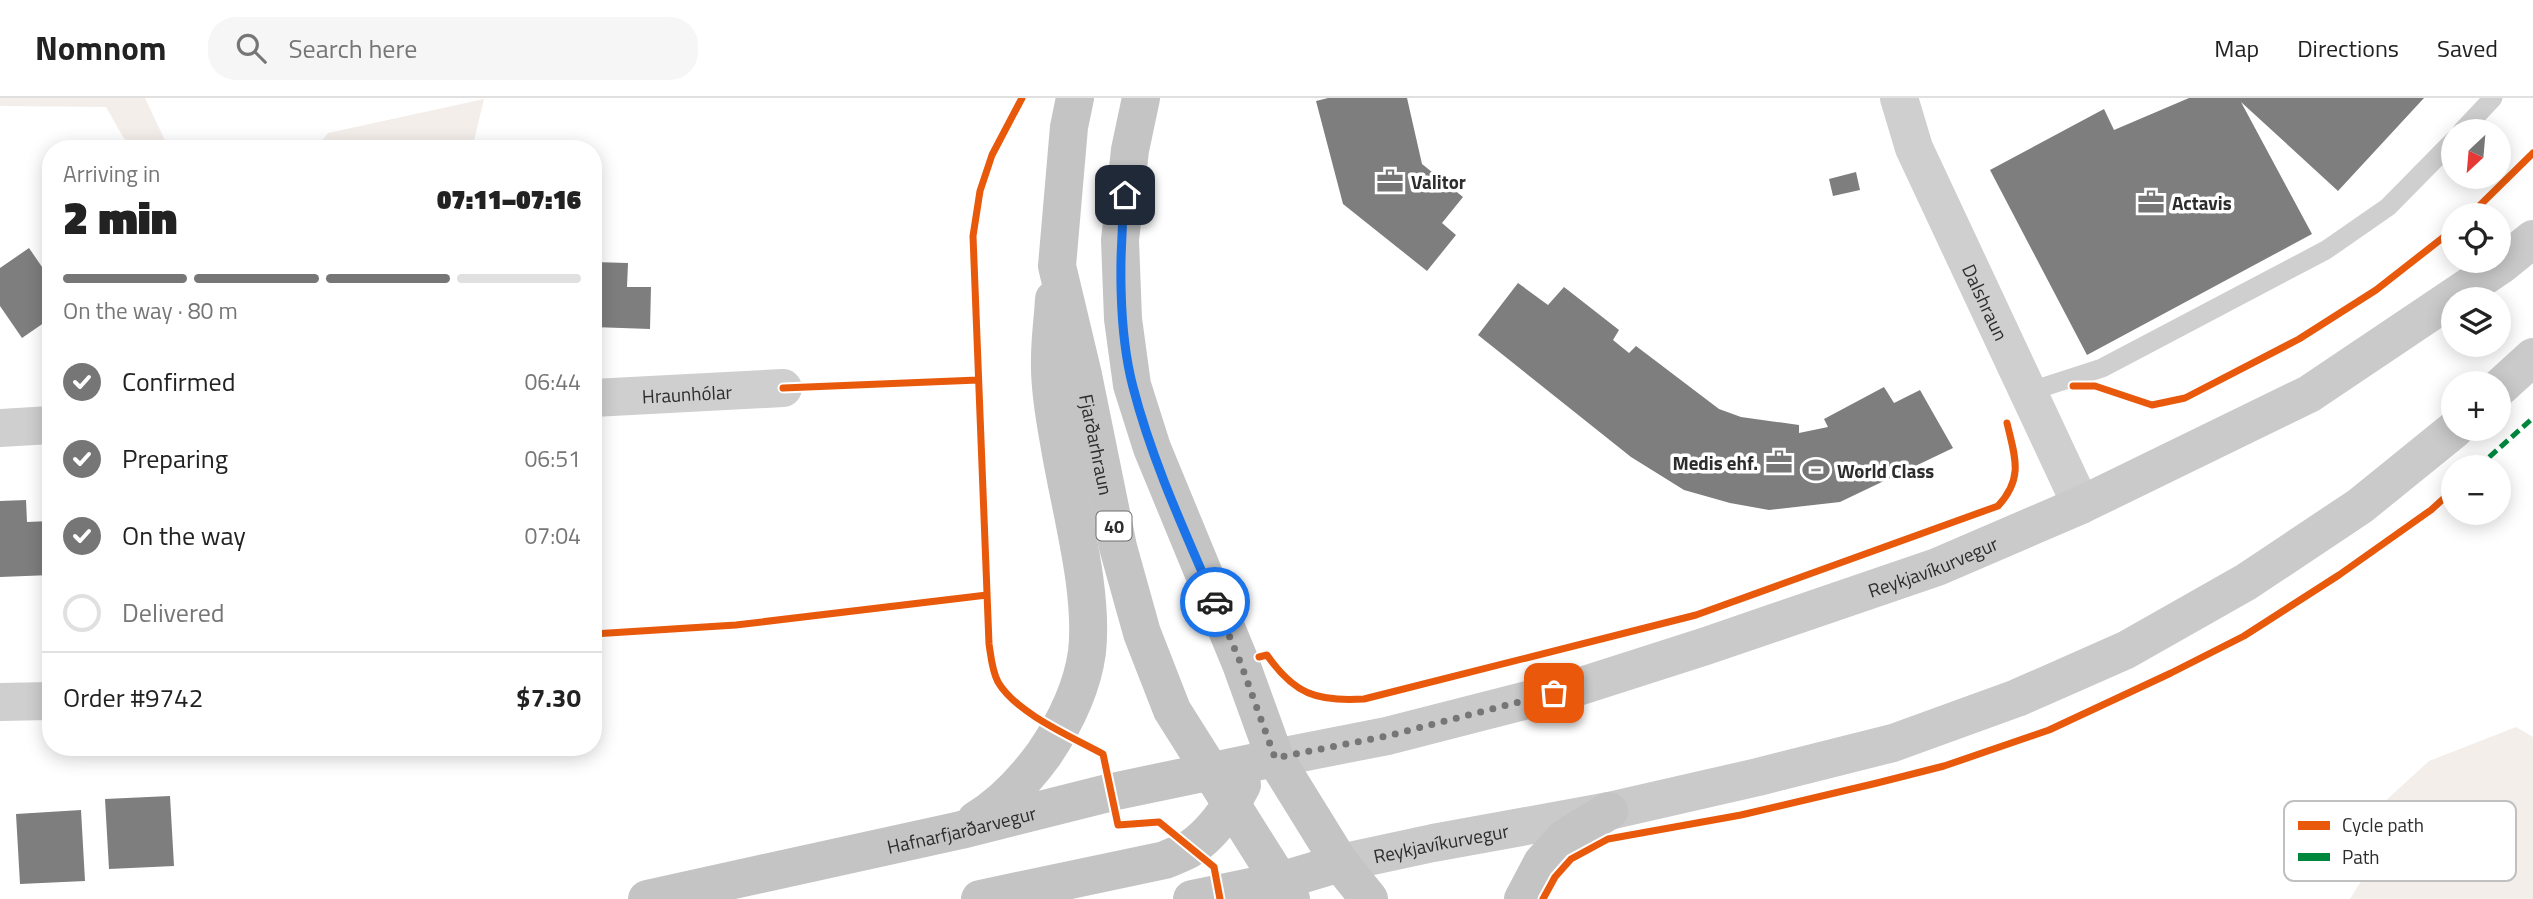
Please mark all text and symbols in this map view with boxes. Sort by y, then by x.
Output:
search box [208,17,698,80]
text: Nomnom [35,23,166,73]
icon: search [232,29,270,67]
text: Search here [288,29,417,68]
text: Map [2214,30,2259,66]
text: Directions [2297,30,2399,66]
text: Saved [2437,30,2498,66]
north arrow [2441,119,2511,189]
map controls [2441,119,2511,525]
text: Arriving in [63,156,160,191]
pin [1095,165,1155,225]
office icon: Valitor [1375,166,1405,196]
place label: Valitor [1411,167,1466,196]
icon: home [1106,176,1144,214]
text: 07:11–07:16 [437,180,581,219]
text: 2 min [63,182,177,252]
office icon: Actavis [2136,187,2166,217]
place label: Actavis [2172,188,2232,217]
button: locate [2441,203,2511,273]
street label: Dalshraun [1956,259,2016,345]
button: layers [2441,287,2511,357]
text: On the way · 80 m [63,293,238,328]
text: Confirmed [122,362,236,401]
icon: check [63,363,101,401]
text: 06:44 [524,364,581,399]
button: + [2441,371,2511,441]
street label: Hraunhólar [641,376,733,410]
street label: Fjarðarhraun [1073,391,1122,498]
text: Preparing [122,439,228,478]
icon: check [63,440,101,478]
text: 06:51 [524,441,581,476]
office icon: Medis ehf. [1764,447,1794,477]
place label: Medis ehf. [1672,448,1758,477]
sports icon: World Class [1801,455,1831,485]
button: − [2441,455,2511,525]
place label: World Class [1837,456,1934,485]
road number: 40 [1096,512,1132,540]
text: On the way [122,516,246,555]
icon: check [63,517,101,555]
text: 07:04 [524,518,581,553]
street label: Reykjavíkurvegur [1864,528,2003,604]
courier [1180,567,1250,637]
icon: car [1196,583,1234,621]
text: Delivered [122,593,225,632]
pin [1524,663,1584,723]
icon: bag [1535,674,1573,712]
text: Order #9742 [63,678,203,717]
text: $7.30 [516,678,581,717]
street label: Hafnarfjarðarvegur [884,797,1039,860]
legend [2284,801,2516,881]
text: Cycle path [2342,810,2424,839]
street label: Reykjavíkurvegur [1371,815,1511,870]
text: Path [2342,842,2380,871]

